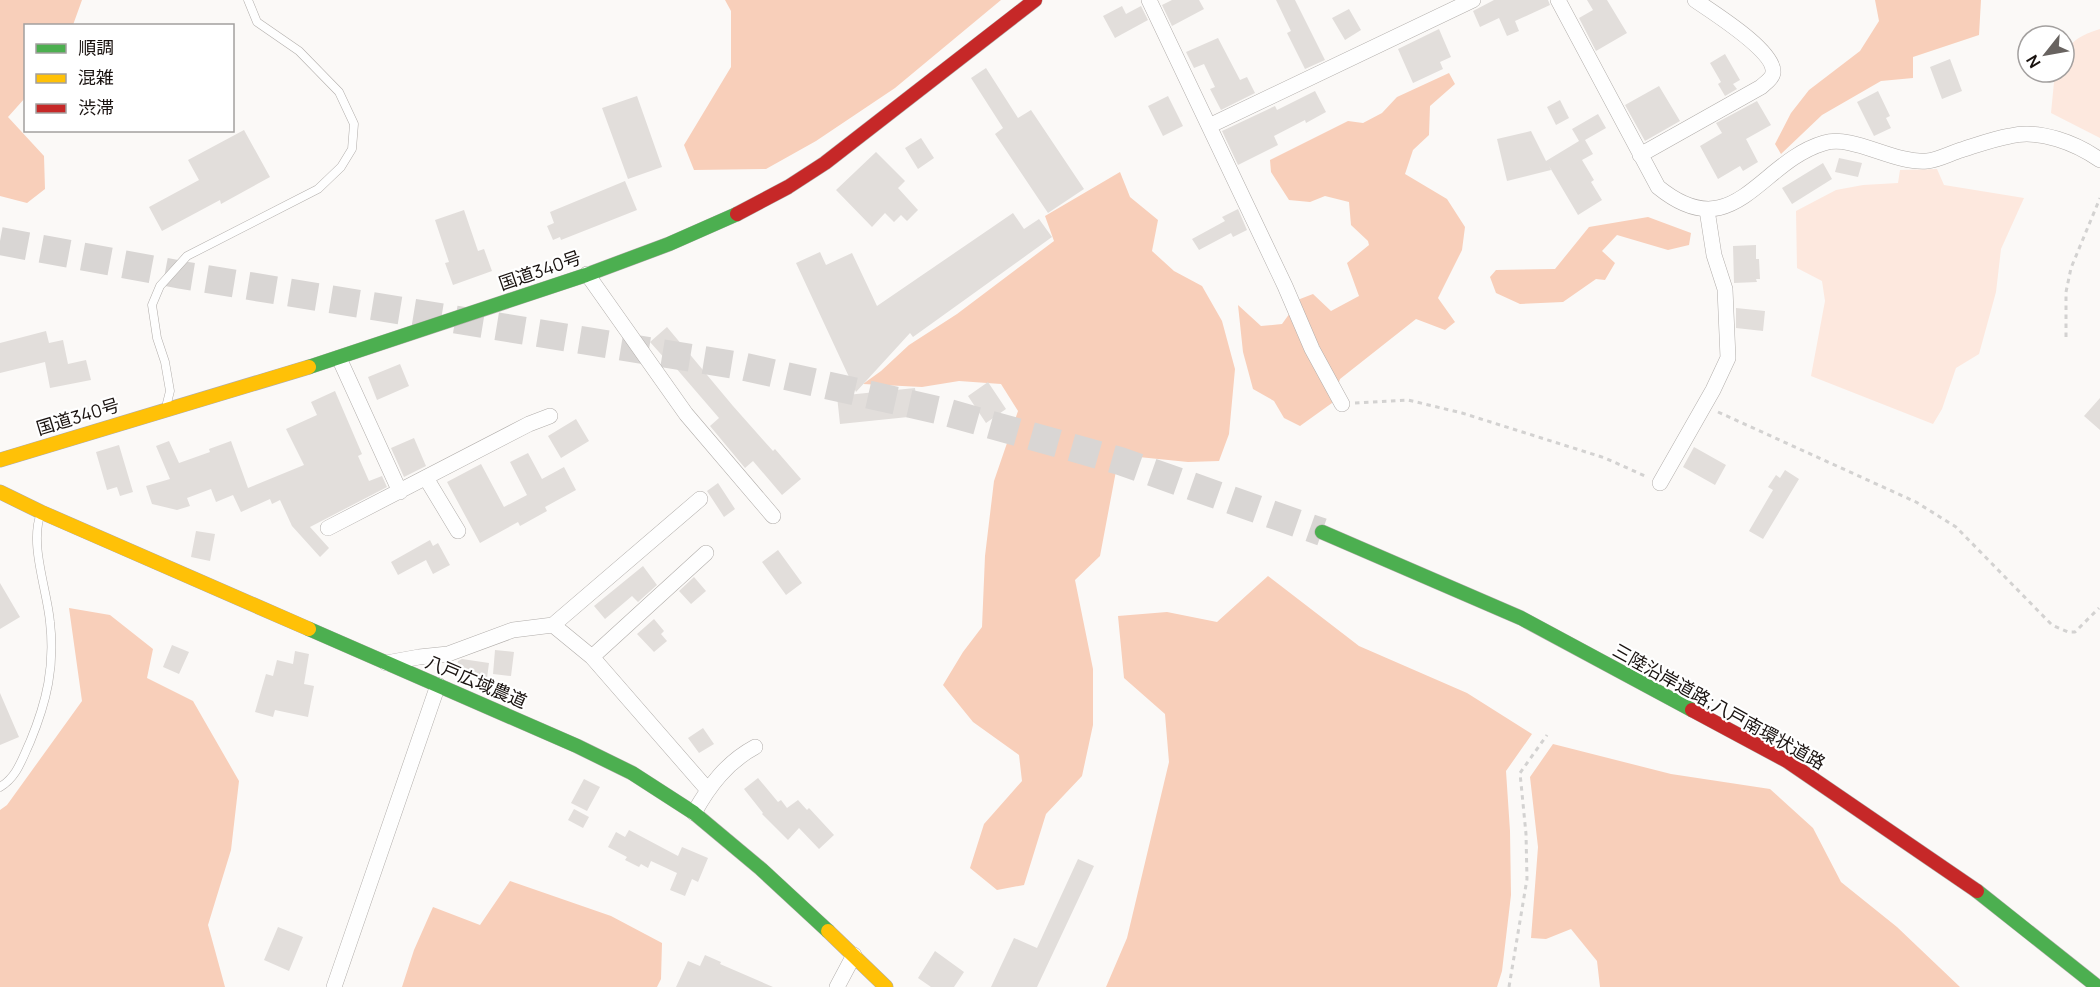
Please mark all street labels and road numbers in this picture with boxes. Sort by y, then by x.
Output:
street label: 国道340号 [495,245,584,295]
street label: 国道340号 [33,392,122,440]
street label: 三陸沿岸道路;八戸南環状道路 [1609,638,1830,775]
street label: 八戸広域農道 [422,649,531,713]

